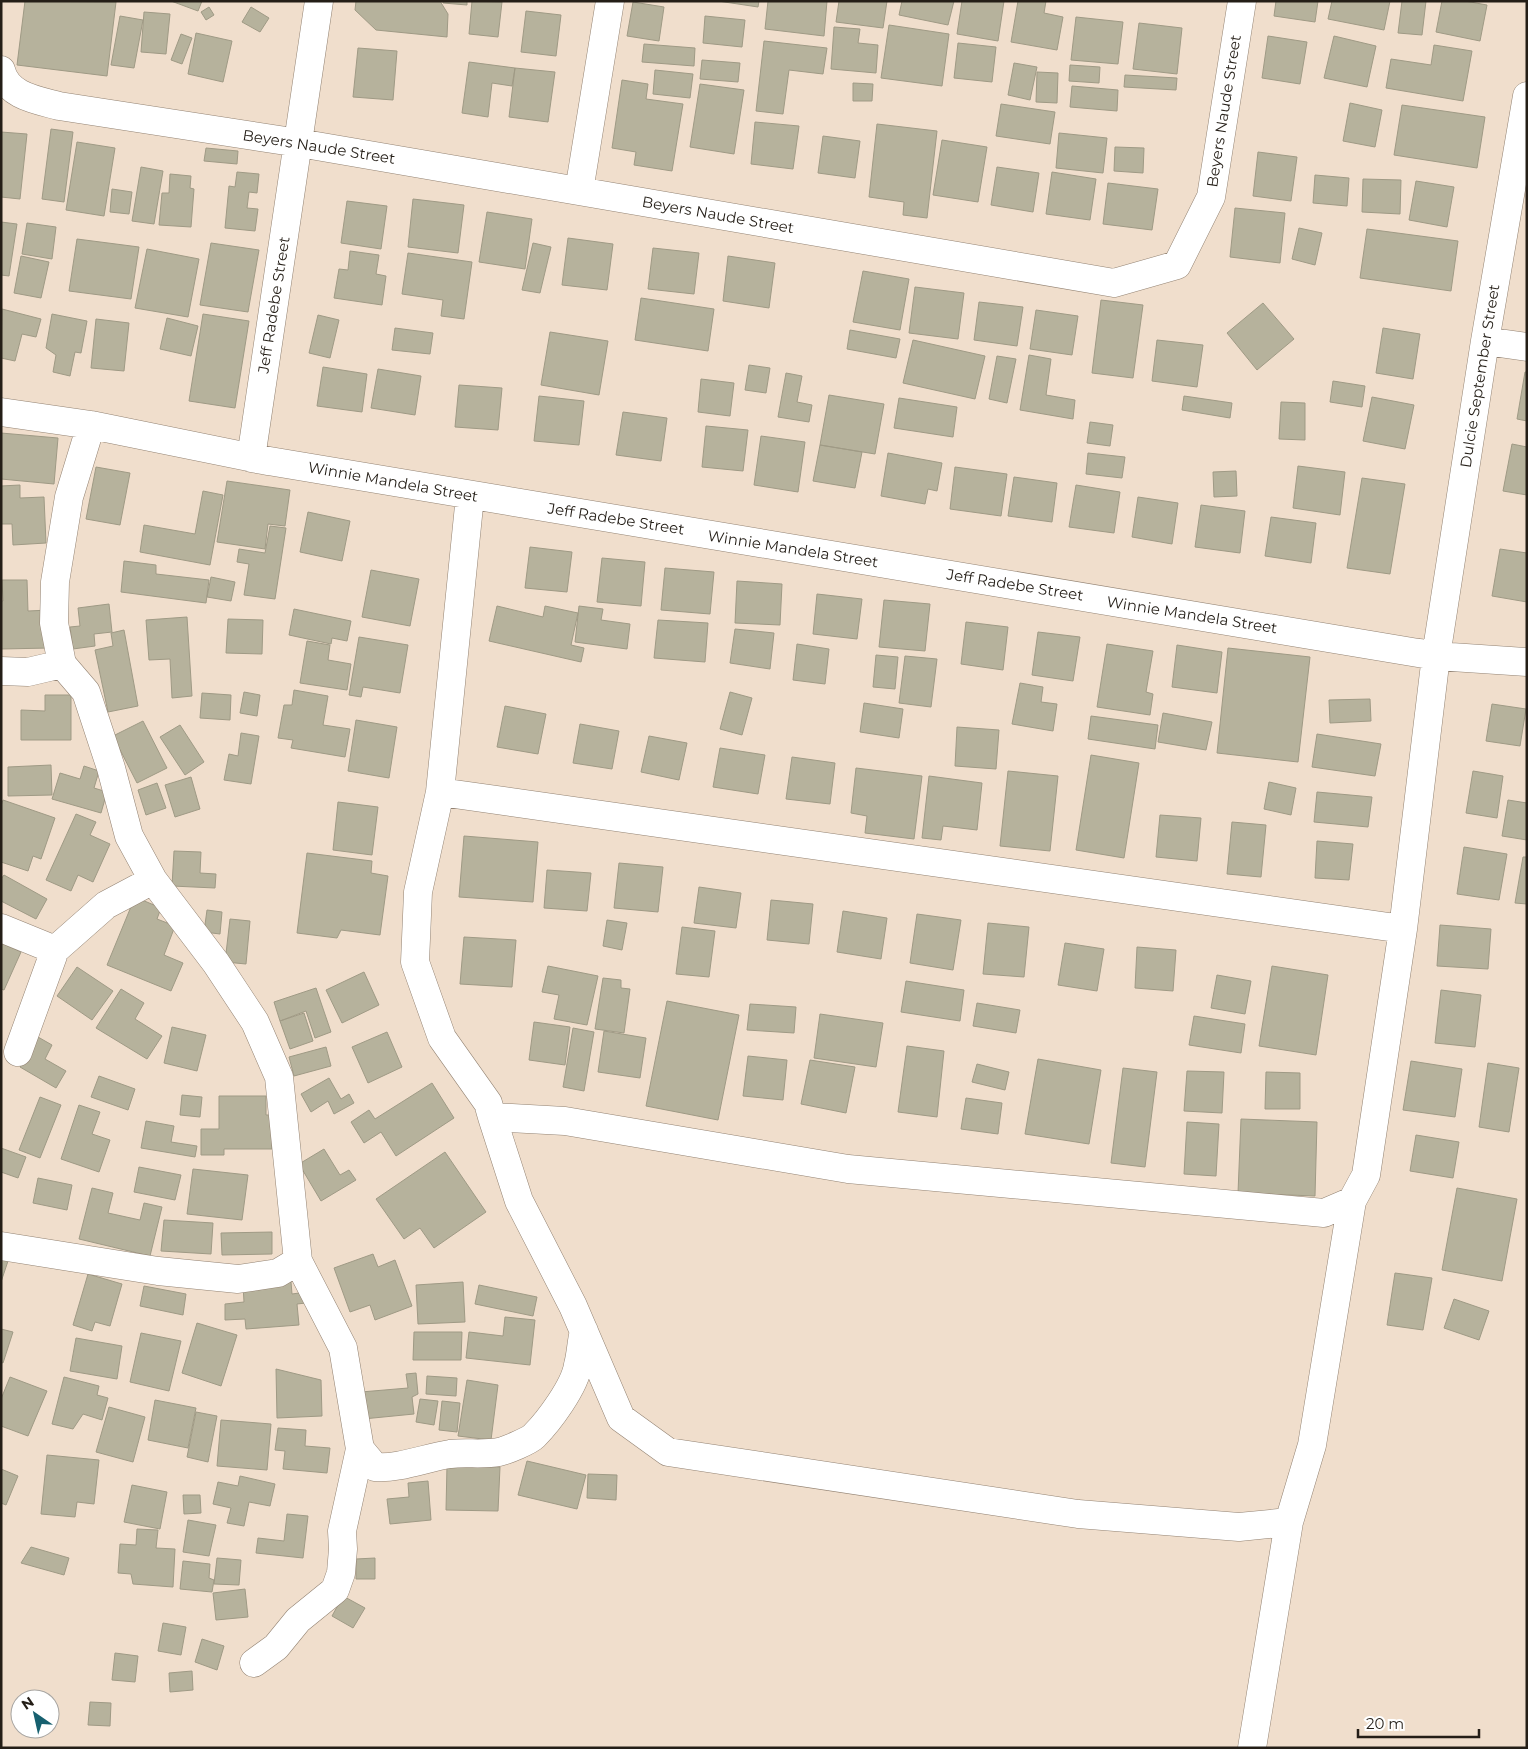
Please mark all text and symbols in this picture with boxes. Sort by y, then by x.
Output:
street label: Beyers Naude Street [1202,33,1245,189]
street label: Beyers Naude Street [241,125,397,168]
street label: Beyers Naude Street [641,192,796,237]
street label: Jeff Radebe Street [253,235,294,376]
street label: Dulcie September Street [1456,283,1503,469]
street label: Winnie Mandela Street [307,457,480,506]
street label: Jeff Radebe Street [545,498,686,539]
street label: Winnie Mandela Street [706,526,880,571]
street label: Jeff Radebe Street [944,564,1085,605]
street label: Winnie Mandela Street [1105,592,1279,637]
north arrow [10,1689,60,1739]
text: N [18,1693,37,1714]
scale bar [1358,1706,1479,1738]
text: 20 m [1366,1714,1404,1733]

